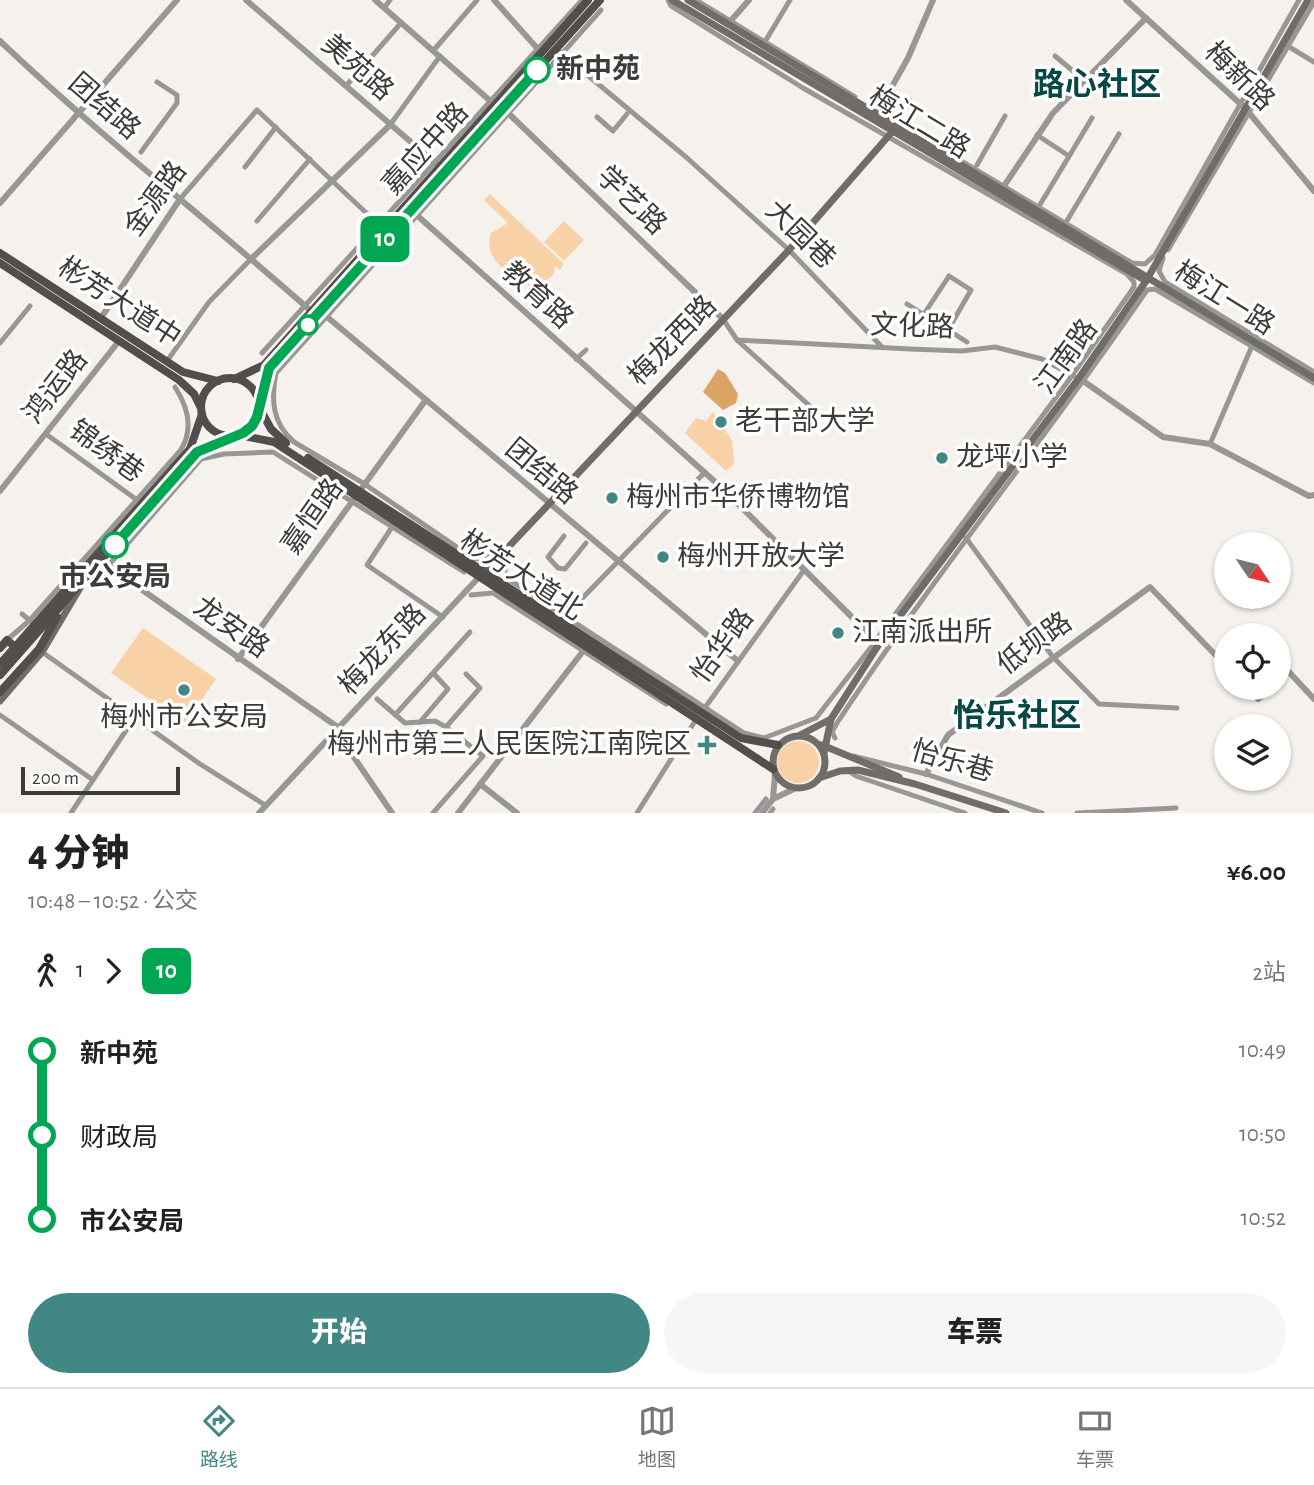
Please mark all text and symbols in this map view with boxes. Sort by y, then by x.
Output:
street label: 美苑路 [316,28,399,106]
street label: 梅新路 [1199,36,1280,116]
place label: 新中苑 [556,54,640,84]
marker: 新中苑 [524,57,550,83]
street label: 团结路 [63,67,146,145]
district label: 路心社区 [1033,67,1161,101]
street label: 梅江二路 [864,80,975,164]
street label: 嘉应中路 [377,97,474,200]
street label: 金源路 [118,156,192,241]
street label: 学艺路 [591,160,672,240]
street label: 大园巷 [760,194,841,274]
line badge: 10 [354,216,416,262]
text: 10 [374,227,396,251]
street label: 彬芳大道中 [53,251,186,353]
street label: 教育路 [496,256,579,335]
street label: 梅江一路 [1169,256,1280,341]
street label: 梅龙西路 [623,290,722,391]
street label: 文化路 [870,310,955,342]
street label: 江南路 [1029,314,1103,399]
unlabelled marker [298,315,318,335]
street label: 鸿运路 [18,344,93,429]
place label: 老干部大学 [735,406,875,436]
street label: 锦绣巷 [64,414,149,488]
marker: 老干部大学 [713,414,729,430]
street label: 团结路 [500,433,583,510]
place label: 龙坪小学 [956,442,1068,472]
marker: 龙坪小学 [934,450,950,466]
street label: 嘉恒路 [276,473,349,559]
place label: 梅州市华侨博物馆 [626,482,850,512]
marker: 梅州市华侨博物馆 [604,490,620,506]
street label: 彬芳大道北 [455,524,588,626]
marker: 市公安局 [102,532,128,558]
north arrow [1214,532,1292,609]
map controls [1214,532,1291,791]
place label: 梅州开放大学 [677,541,845,571]
marker: 梅州开放大学 [655,549,671,565]
place label: 市公安局 [59,561,171,592]
street label: 龙安路 [189,591,275,664]
street label: 梅龙东路 [333,598,431,701]
street label: 怡华路 [685,603,759,688]
street label: 低坝路 [992,606,1077,680]
place label: 江南派出所 [852,617,992,647]
button: locate [1214,623,1291,700]
marker: 江南派出所 [830,625,846,641]
marker: 梅州市公安局 [176,682,192,698]
district label: 怡乐社区 [953,698,1081,732]
place label: 梅州市公安局 [100,702,268,732]
button: layers [1214,714,1291,791]
place label: 梅州市第三人民医院江南院区 [327,729,691,759]
marker: 梅州市第三人民医院江南院区 [697,735,717,755]
street label: 怡乐巷 [908,735,997,787]
scale bar [21,764,180,796]
text: 200 m [32,769,79,788]
text: 4 分钟 [28,836,129,874]
text: ¥6.00 [1227,859,1286,885]
text: 10:48 – 10:52 · 公交 [28,890,198,913]
icon: walk [28,952,66,990]
icon: forward [94,952,132,990]
text: 1 [76,959,84,982]
text: 10 [156,959,177,983]
text: 2站 [1253,962,1286,985]
text: 10:49 [1239,1039,1286,1062]
text: 新中苑 [80,1041,158,1067]
text: 10:50 [1239,1123,1286,1146]
text: 财政局 [80,1125,158,1151]
text: 10:52 [1241,1207,1286,1230]
text: 市公安局 [80,1209,184,1235]
button: 开始 [28,1293,650,1373]
button: 车票 [664,1293,1286,1373]
tab: 路线 [200,1402,238,1472]
tab: 地图 [638,1402,676,1472]
tab: 车票 [1076,1402,1114,1472]

